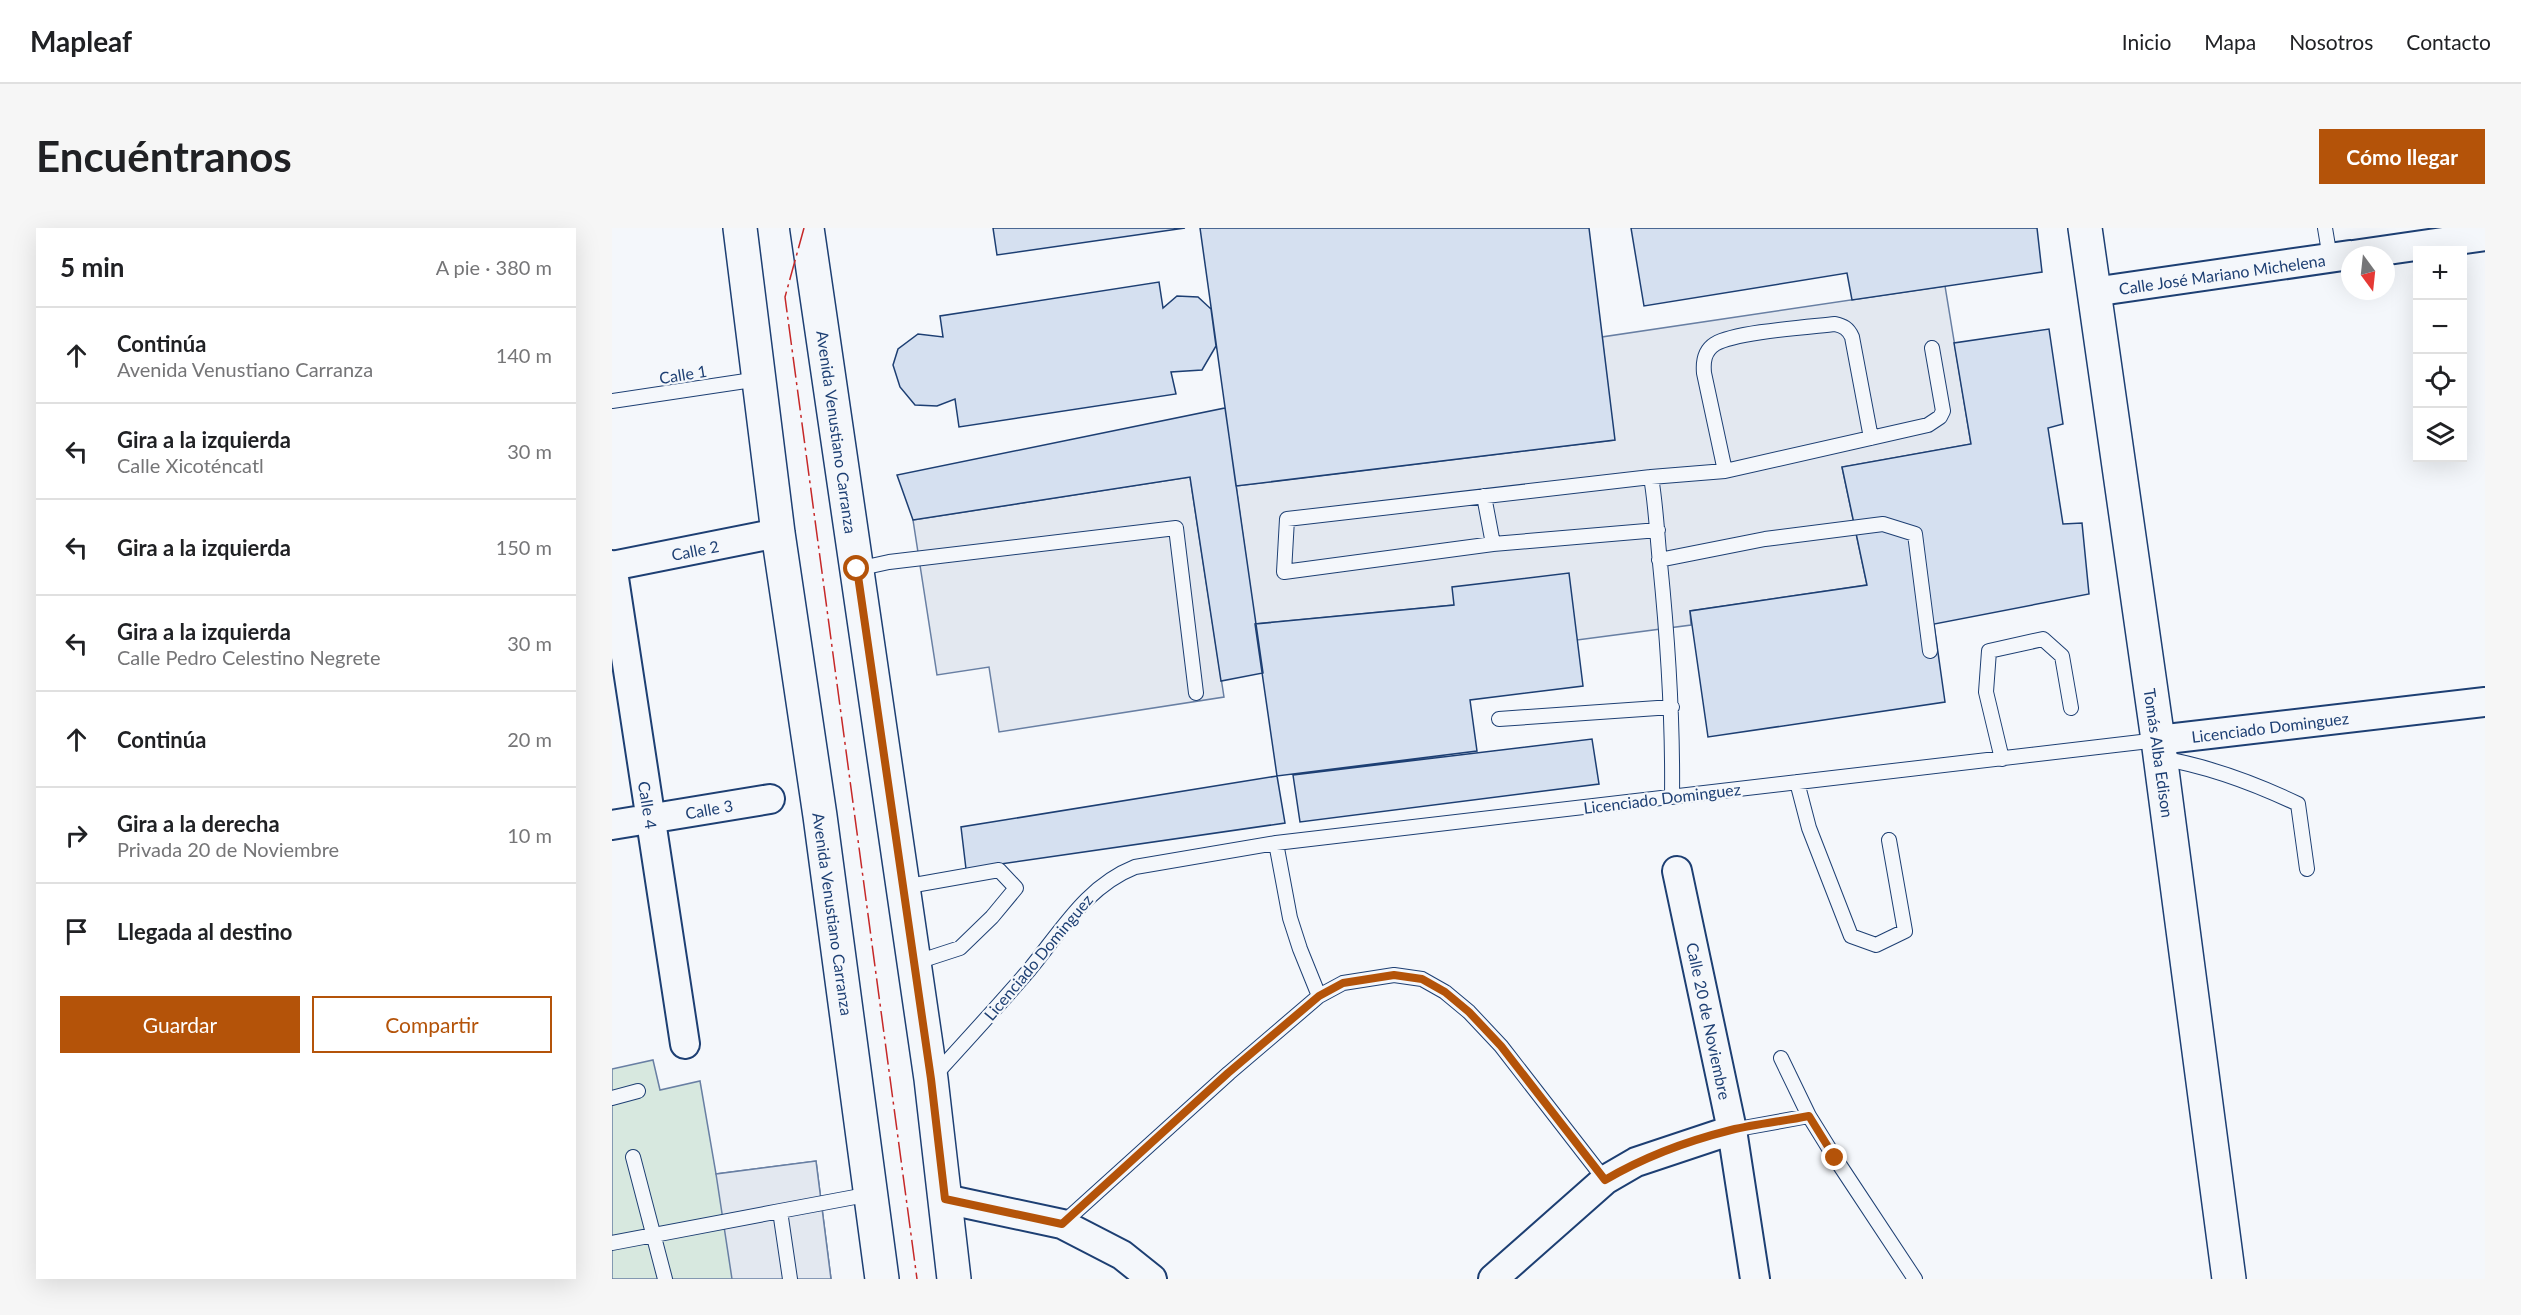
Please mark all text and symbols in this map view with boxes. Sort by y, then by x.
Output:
text: Mapleaf [30,24,132,58]
text: Inicio [2122,29,2171,54]
text: Mapa [2204,29,2256,54]
text: Nosotros [2289,29,2373,54]
text: Contacto [2406,29,2491,54]
button: Cómo llegar [2319,129,2485,184]
text: Encuéntranos [36,131,292,181]
north arrow [2341,246,2395,300]
map controls [2413,246,2467,462]
button: + [2413,246,2467,300]
street label: Calle José Mariano Michelena [2118,250,2326,298]
text: 5 min [60,251,124,283]
text: A pie · 380 m [436,255,552,279]
button: − [2413,300,2467,354]
street label: Avenida Venustiano Carranza [813,329,861,535]
text: Continúa [117,330,206,357]
icon: ahead [60,339,93,372]
text: 140 m [496,343,552,367]
button: locate [2413,354,2467,408]
text: Avenida Venustiano Carranza [117,357,373,381]
street label: Calle 1 [658,361,708,387]
button: layers [2413,408,2467,462]
text: Gira a la izquierda [117,426,291,453]
icon: left [60,435,93,468]
text: 30 m [507,439,552,463]
text: Calle Xicoténcatl [117,453,264,477]
icon: left [60,531,93,564]
text: Gira a la izquierda [117,534,291,561]
text: 150 m [496,535,552,559]
street label: Calle 2 [670,536,720,564]
route start [843,555,869,581]
text: Gira a la izquierda [117,618,291,645]
icon: left [60,627,93,660]
text: 30 m [507,631,552,655]
text: Calle Pedro Celestino Negrete [117,645,381,669]
street label: Tomás Alba Edison [2141,687,2177,819]
street label: Licenciado Dominguez [2190,708,2350,746]
icon: ahead [60,723,93,756]
text: Continúa [117,726,206,753]
text: 20 m [507,727,552,751]
street label: Licenciado Dominguez [1582,779,1742,817]
street label: Calle 4 [635,780,661,830]
street label: Calle 3 [684,795,734,823]
text: Gira a la derecha [117,810,280,837]
street label: Avenida Venustiano Carranza [809,811,857,1017]
icon: right [60,819,93,852]
text: 10 m [507,823,552,847]
text: Privada 20 de Noviembre [117,837,339,861]
street label: Licenciado Dominguez [980,890,1096,1024]
icon: arrive [60,915,93,948]
text: Llegada al destino [117,918,293,945]
street label: Calle 20 de Noviembre [1683,941,1735,1101]
button: Guardar [60,996,300,1053]
button: Compartir [312,996,552,1053]
route end [1821,1144,1847,1170]

